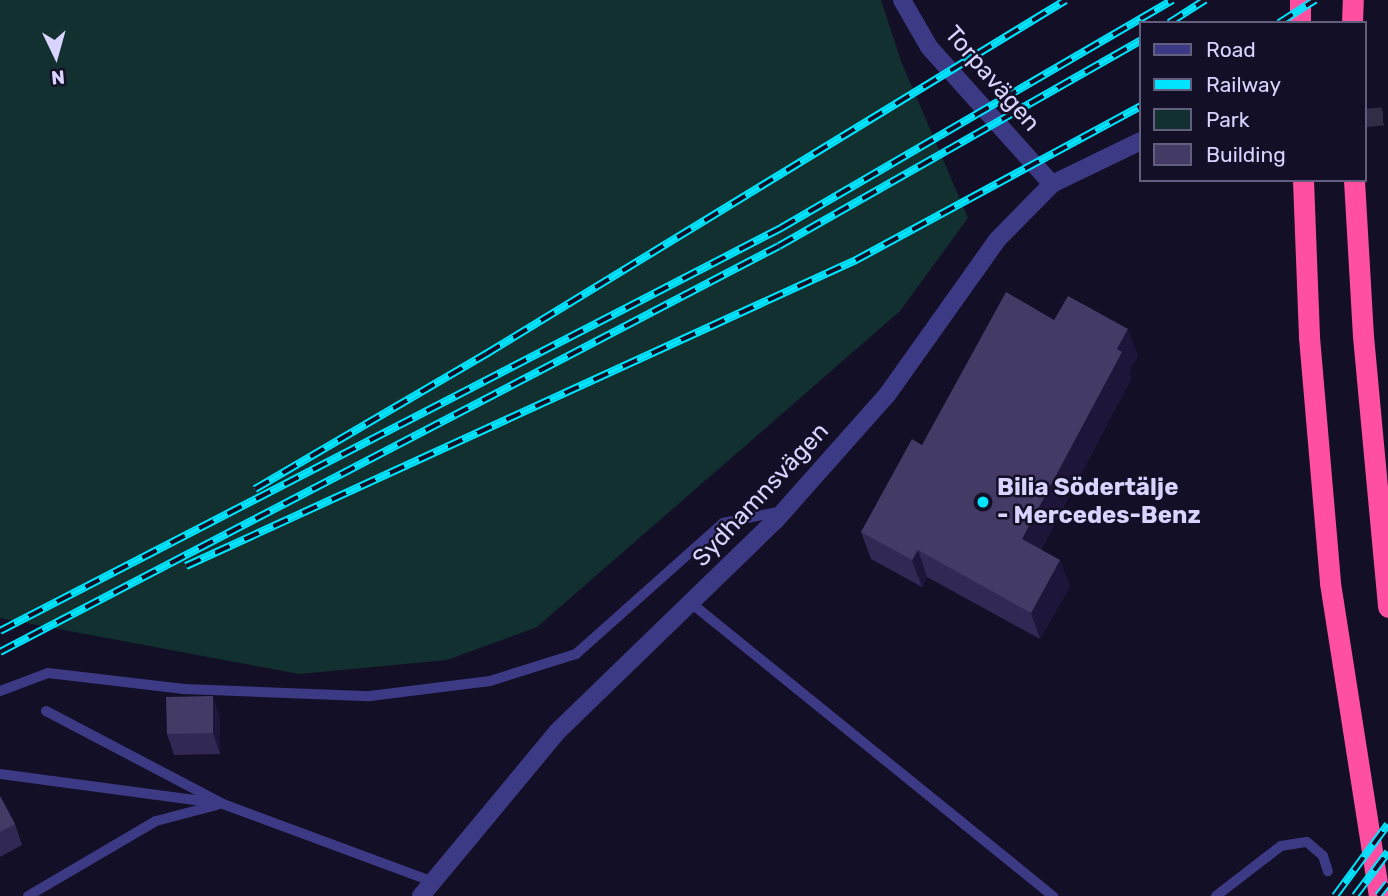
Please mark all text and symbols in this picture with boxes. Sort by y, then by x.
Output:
street label: Torpavägen [938,20,1046,138]
north arrow [21,21,91,91]
legend [1140,21,1367,182]
text: Road [1206,37,1256,62]
text: N [50,65,66,89]
text: Railway [1206,72,1281,97]
text: Park [1206,107,1250,132]
text: Building [1206,142,1286,167]
street label: Sydhamnsvägen [687,417,835,573]
place label: Bilia Södertälje - Mercedes-Benz [997,474,1201,530]
marker: Bilia Södertälje - Mercedes-Benz [975,494,991,510]

